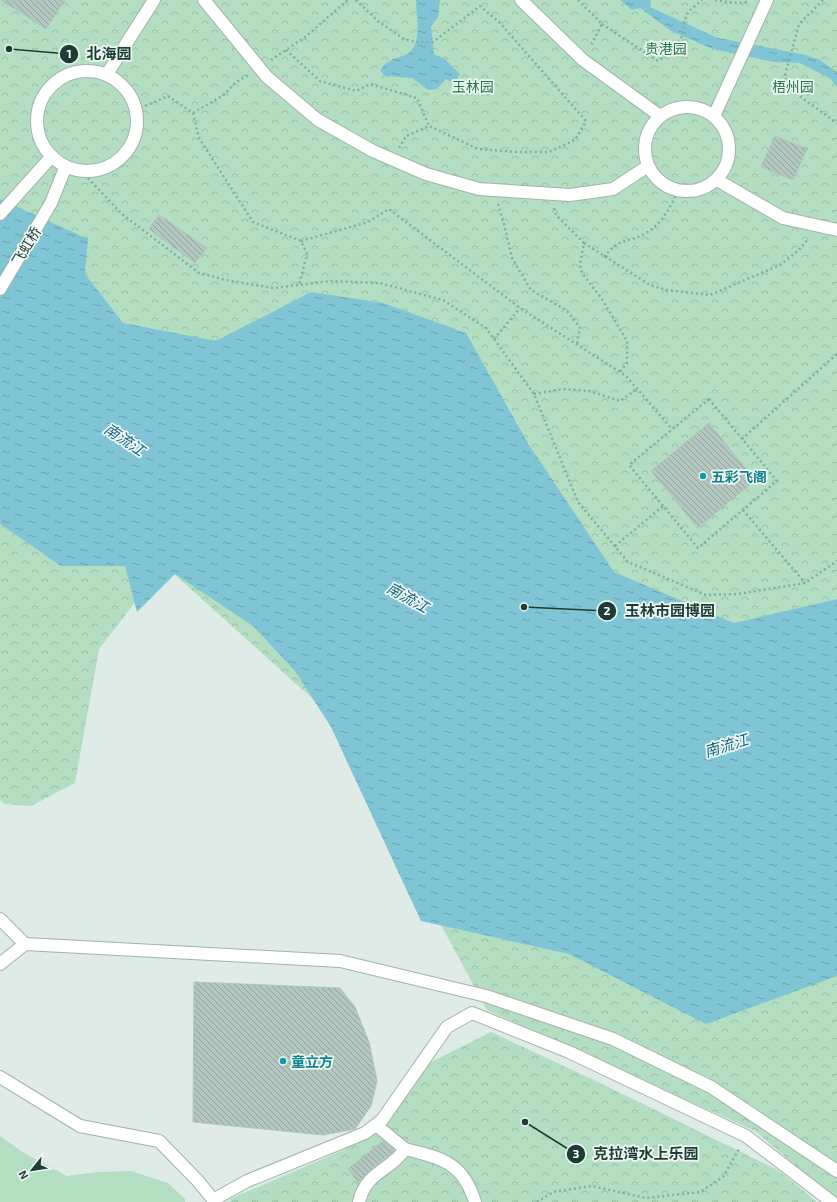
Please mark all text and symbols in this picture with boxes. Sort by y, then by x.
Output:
callout: 北海园 [59,40,140,67]
park label: 贵港园 [645,40,687,57]
text: 北海园 [86,44,132,62]
text: 1 [66,46,72,60]
park label: 玉林园 [452,78,494,95]
park label: 梧州园 [772,78,814,95]
street label: 飞虹桥 [8,224,44,268]
water label: 南流江 [101,419,150,460]
place label: 五彩飞阁 [711,468,767,485]
marker: 五彩飞阁 [698,471,708,481]
water label: 南流江 [384,578,434,617]
callout: 玉林市园博园 [597,598,723,625]
text: 玉林市园博园 [625,601,715,619]
text: 2 [604,603,611,617]
water label: 南流江 [702,729,752,760]
place label: 童立方 [291,1053,333,1070]
marker: 童立方 [278,1056,288,1066]
callout: 克拉湾水上乐园 [566,1141,707,1168]
text: 克拉湾水上乐园 [593,1144,699,1162]
text: 3 [573,1146,580,1160]
north arrow [12,1150,52,1190]
text: N [15,1169,31,1182]

